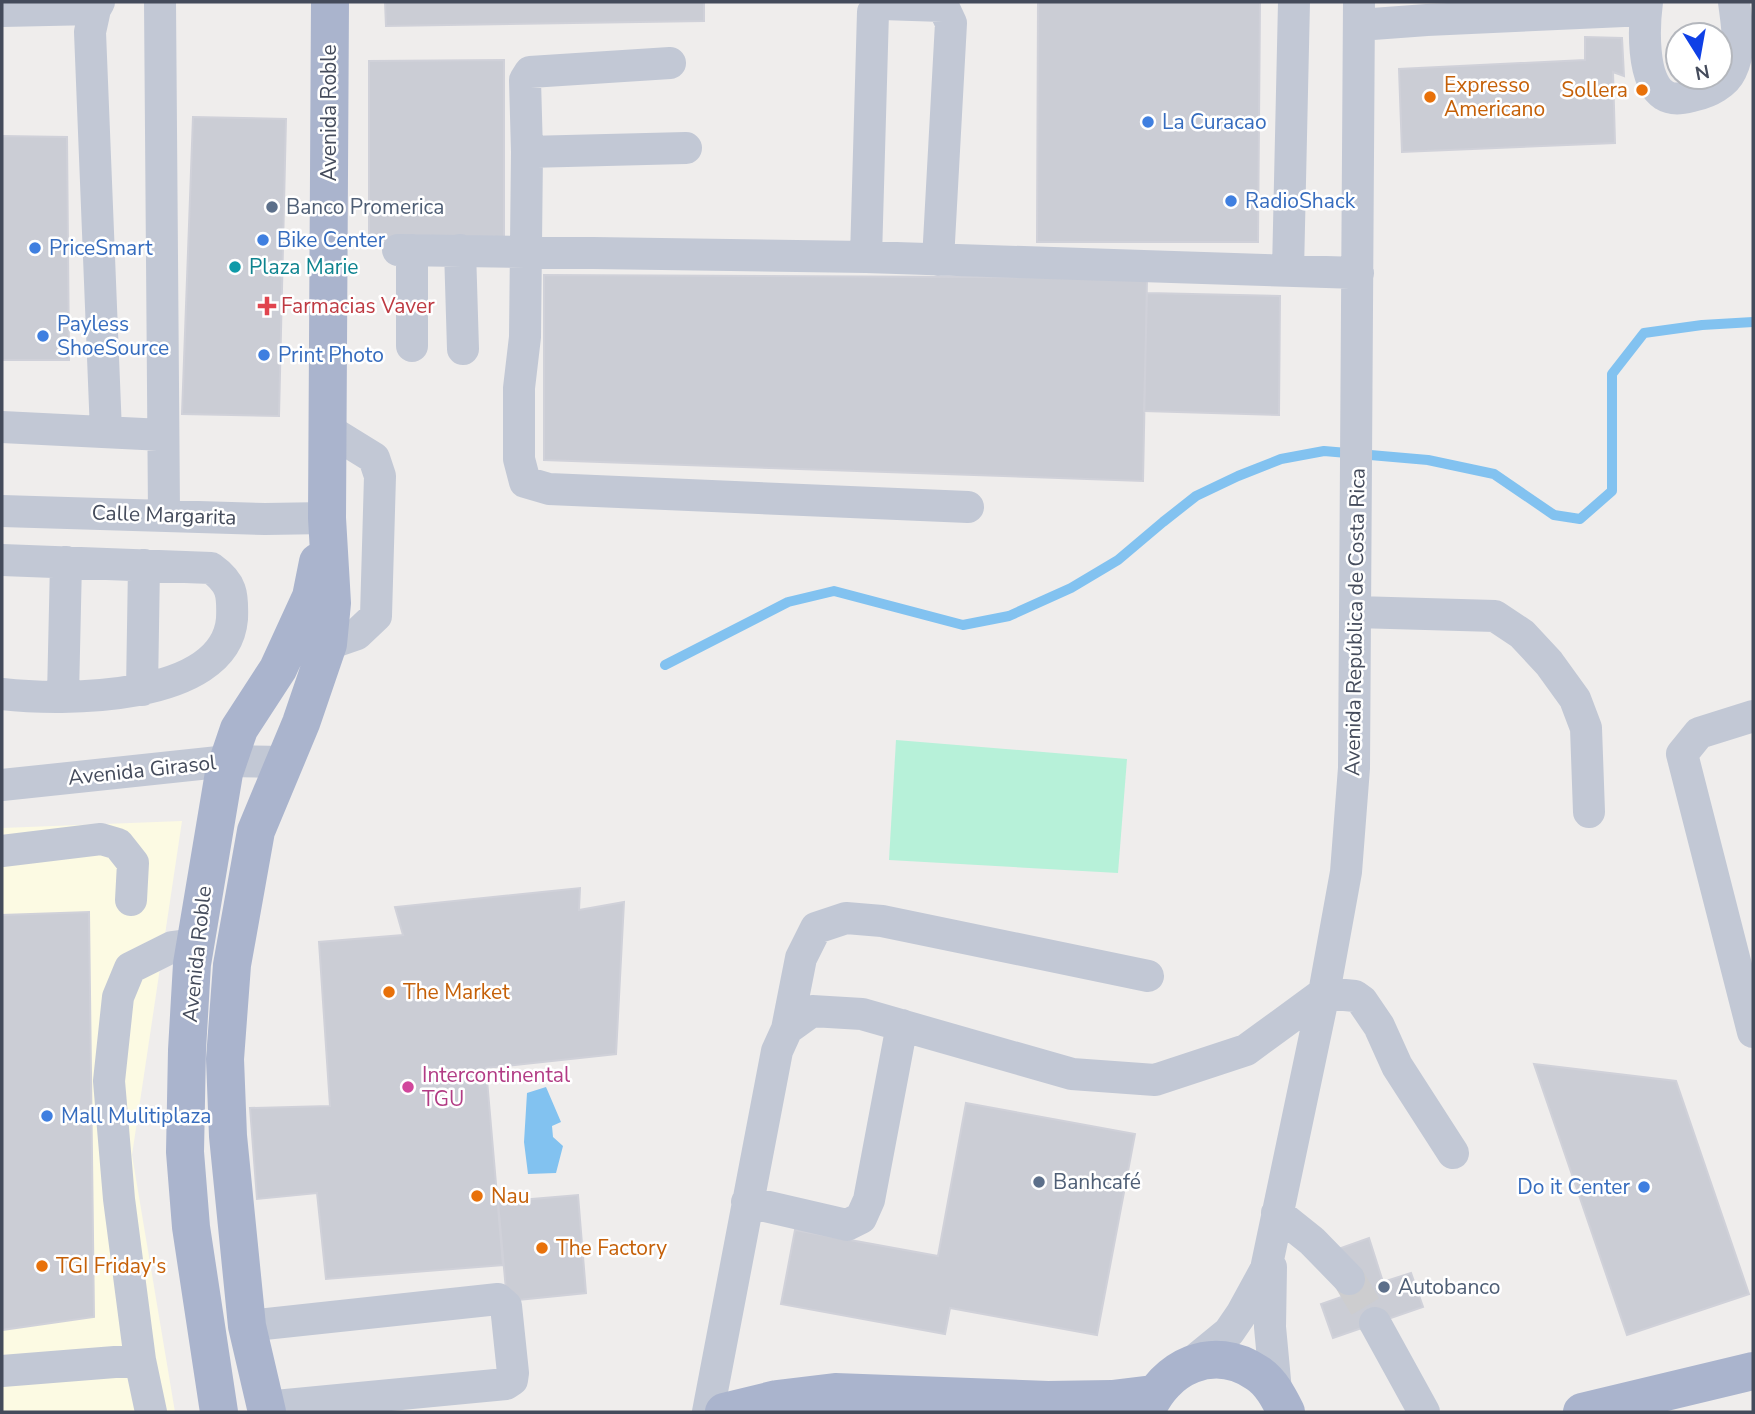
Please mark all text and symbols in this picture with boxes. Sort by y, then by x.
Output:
north arrow [1664,21,1734,91]
street label: Avenida Roble [315,44,343,182]
text: N [1693,58,1712,86]
place label: Expresso Americano [1444,71,1545,123]
place label: Sollera [1561,76,1628,104]
marker: Sollera [1634,82,1650,98]
marker: Expresso Americano [1422,89,1438,105]
place label: La Curacao [1162,108,1267,136]
marker: La Curacao [1140,114,1156,130]
place label: RadioShack [1245,187,1356,215]
place label: Banco Promerica [286,193,444,221]
marker: RadioShack [1223,193,1239,209]
marker: Banco Promerica [264,199,280,215]
place label: Bike Center [277,226,386,254]
marker: Bike Center [255,232,271,248]
place label: PriceSmart [49,234,153,262]
marker: PriceSmart [27,240,43,256]
place label: Plaza Marie [249,253,358,281]
marker: Plaza Marie [227,259,243,275]
place label: Farmacias Vaver [281,292,435,320]
marker: Farmacias Vaver [259,298,275,314]
place label: Payless ShoeSource [57,310,169,362]
marker: Payless ShoeSource [35,328,51,344]
place label: Print Photo [278,341,384,369]
marker: Print Photo [256,347,272,363]
street label: Avenida República de Costa Rica [1338,468,1372,776]
street label: Calle Margarita [91,498,237,532]
street label: Avenida Girasol [67,748,218,792]
street label: Avenida Roble [176,884,218,1024]
place label: The Market [403,978,510,1006]
marker: The Market [381,984,397,1000]
place label: Intercontinental TGU [422,1061,571,1113]
marker: Intercontinental TGU [400,1079,416,1095]
place label: Mall Mulitiplaza [61,1102,211,1130]
marker: Mall Mulitiplaza [39,1108,55,1124]
place label: Banhcafé [1053,1168,1141,1196]
place label: Do it Center [1517,1173,1630,1201]
marker: Banhcafé [1031,1174,1047,1190]
marker: Do it Center [1636,1179,1652,1195]
place label: Nau [491,1182,529,1210]
marker: Nau [469,1188,485,1204]
place label: The Factory [556,1234,667,1262]
marker: The Factory [534,1240,550,1256]
place label: TGI Friday's [56,1252,166,1280]
marker: TGI Friday's [34,1258,50,1274]
place label: Autobanco [1398,1273,1501,1301]
marker: Autobanco [1376,1279,1392,1295]

